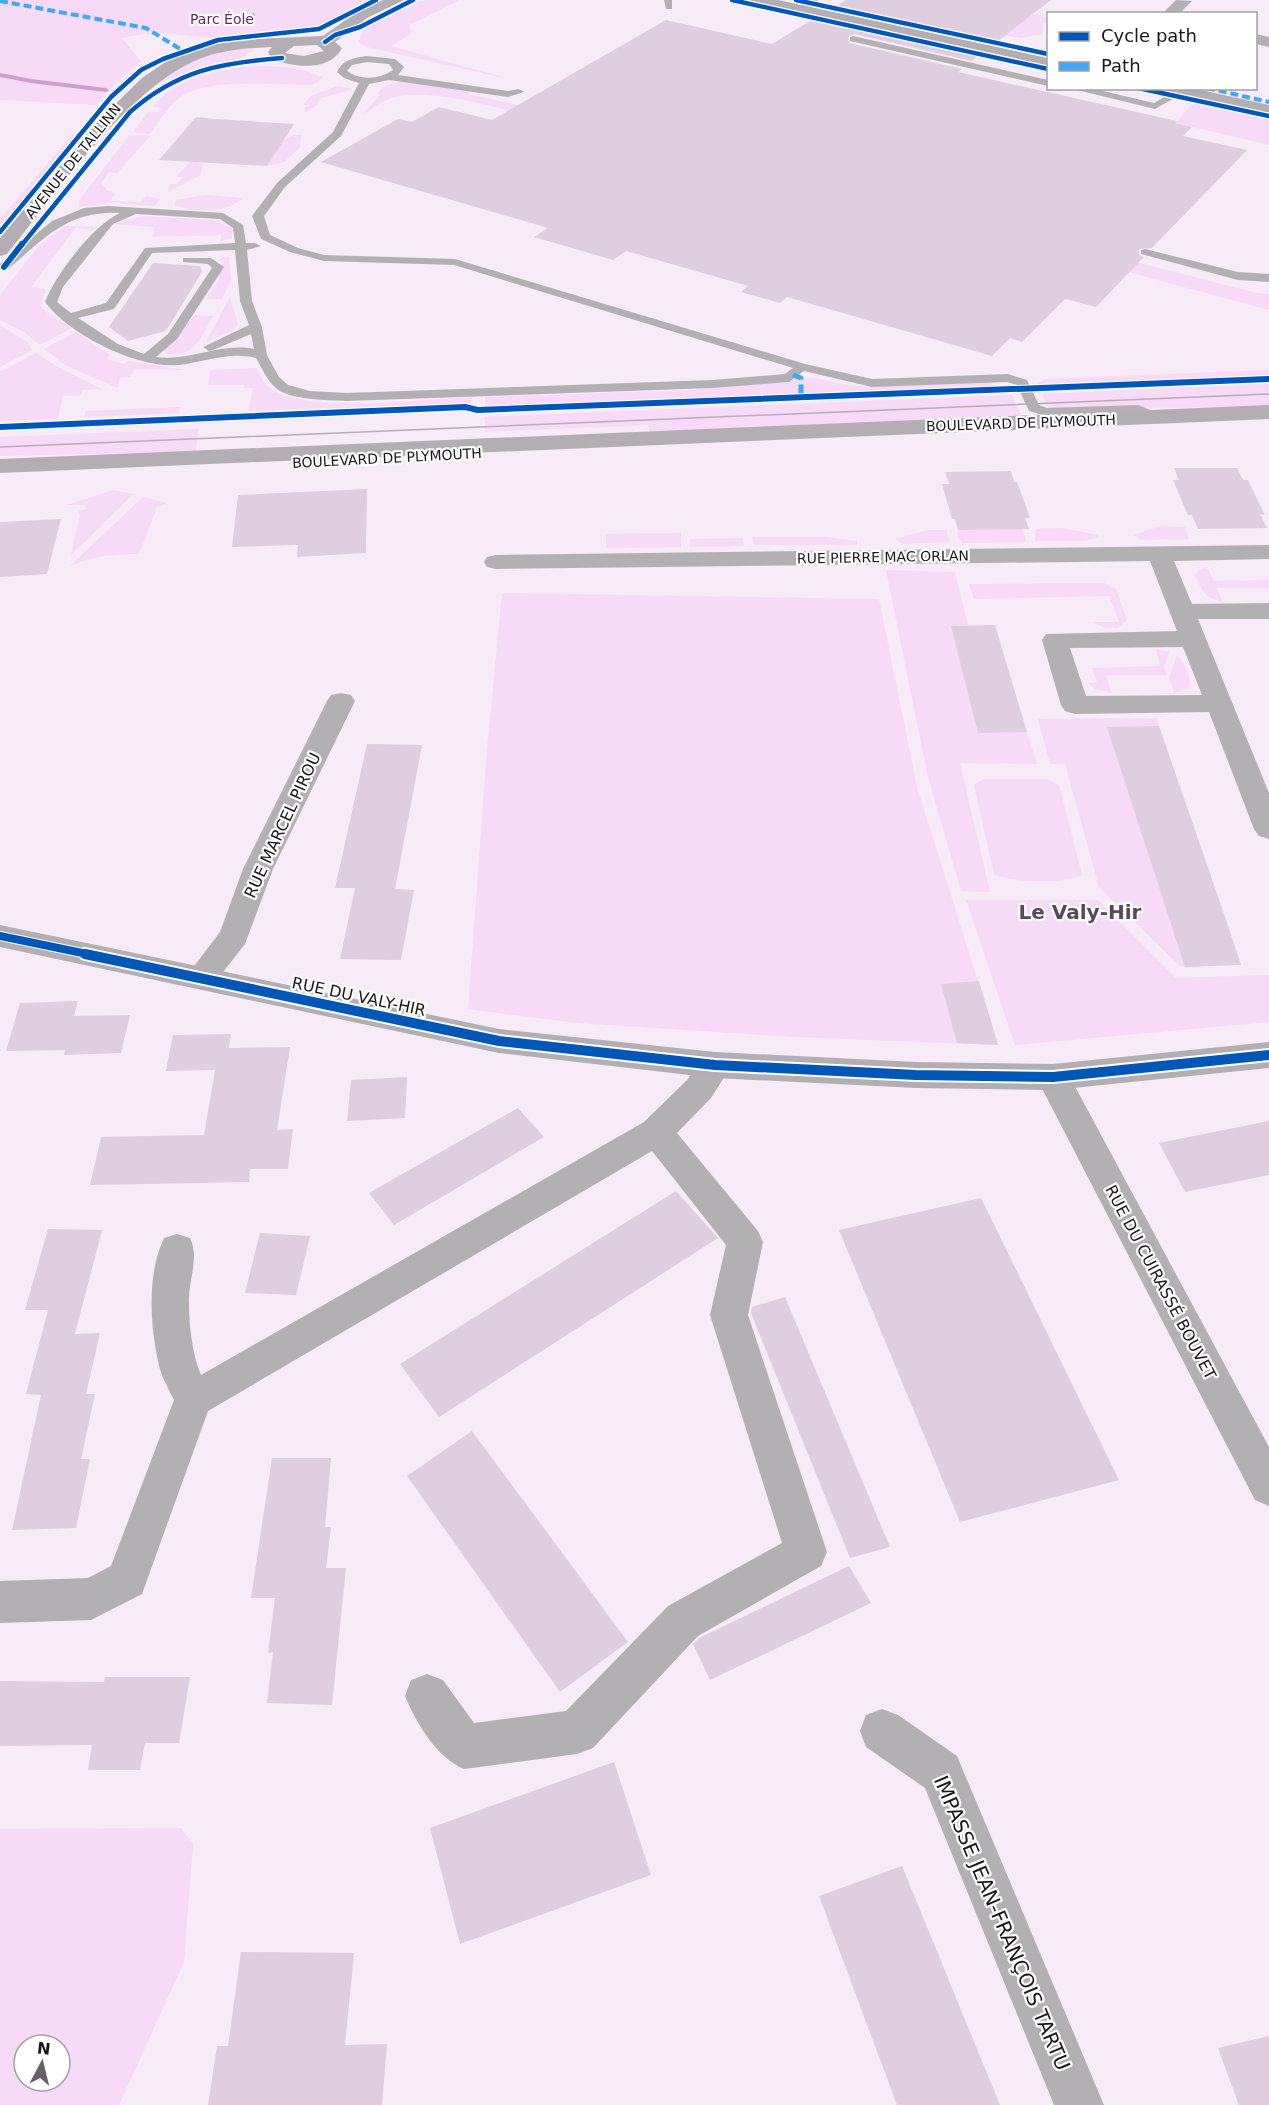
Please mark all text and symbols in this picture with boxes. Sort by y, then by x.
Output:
park label: Parc Éole [190,11,254,27]
legend [1047,12,1257,90]
text: Cycle path [1101,25,1197,46]
text: Path [1101,55,1141,76]
street label: AVENUE DE TALLINN [22,100,124,222]
street label: BOULEVARD DE PLYMOUTH [926,412,1116,434]
street label: BOULEVARD DE PLYMOUTH [292,445,482,471]
street label: RUE PIERRE MAC ORLAN [797,548,969,566]
street label: RUE MARCEL PIROU [240,750,324,901]
district label: Le Valy-Hir [1019,900,1142,924]
street label: RUE DU VALY-HIR [290,973,428,1020]
street label: RUE DU CUIRASSÉ BOUVET [1101,1182,1220,1383]
street label: IMPASSE JEAN-FRANÇOIS TARTU [929,1772,1075,2074]
north arrow [12,2033,72,2093]
text: N [36,2038,52,2059]

